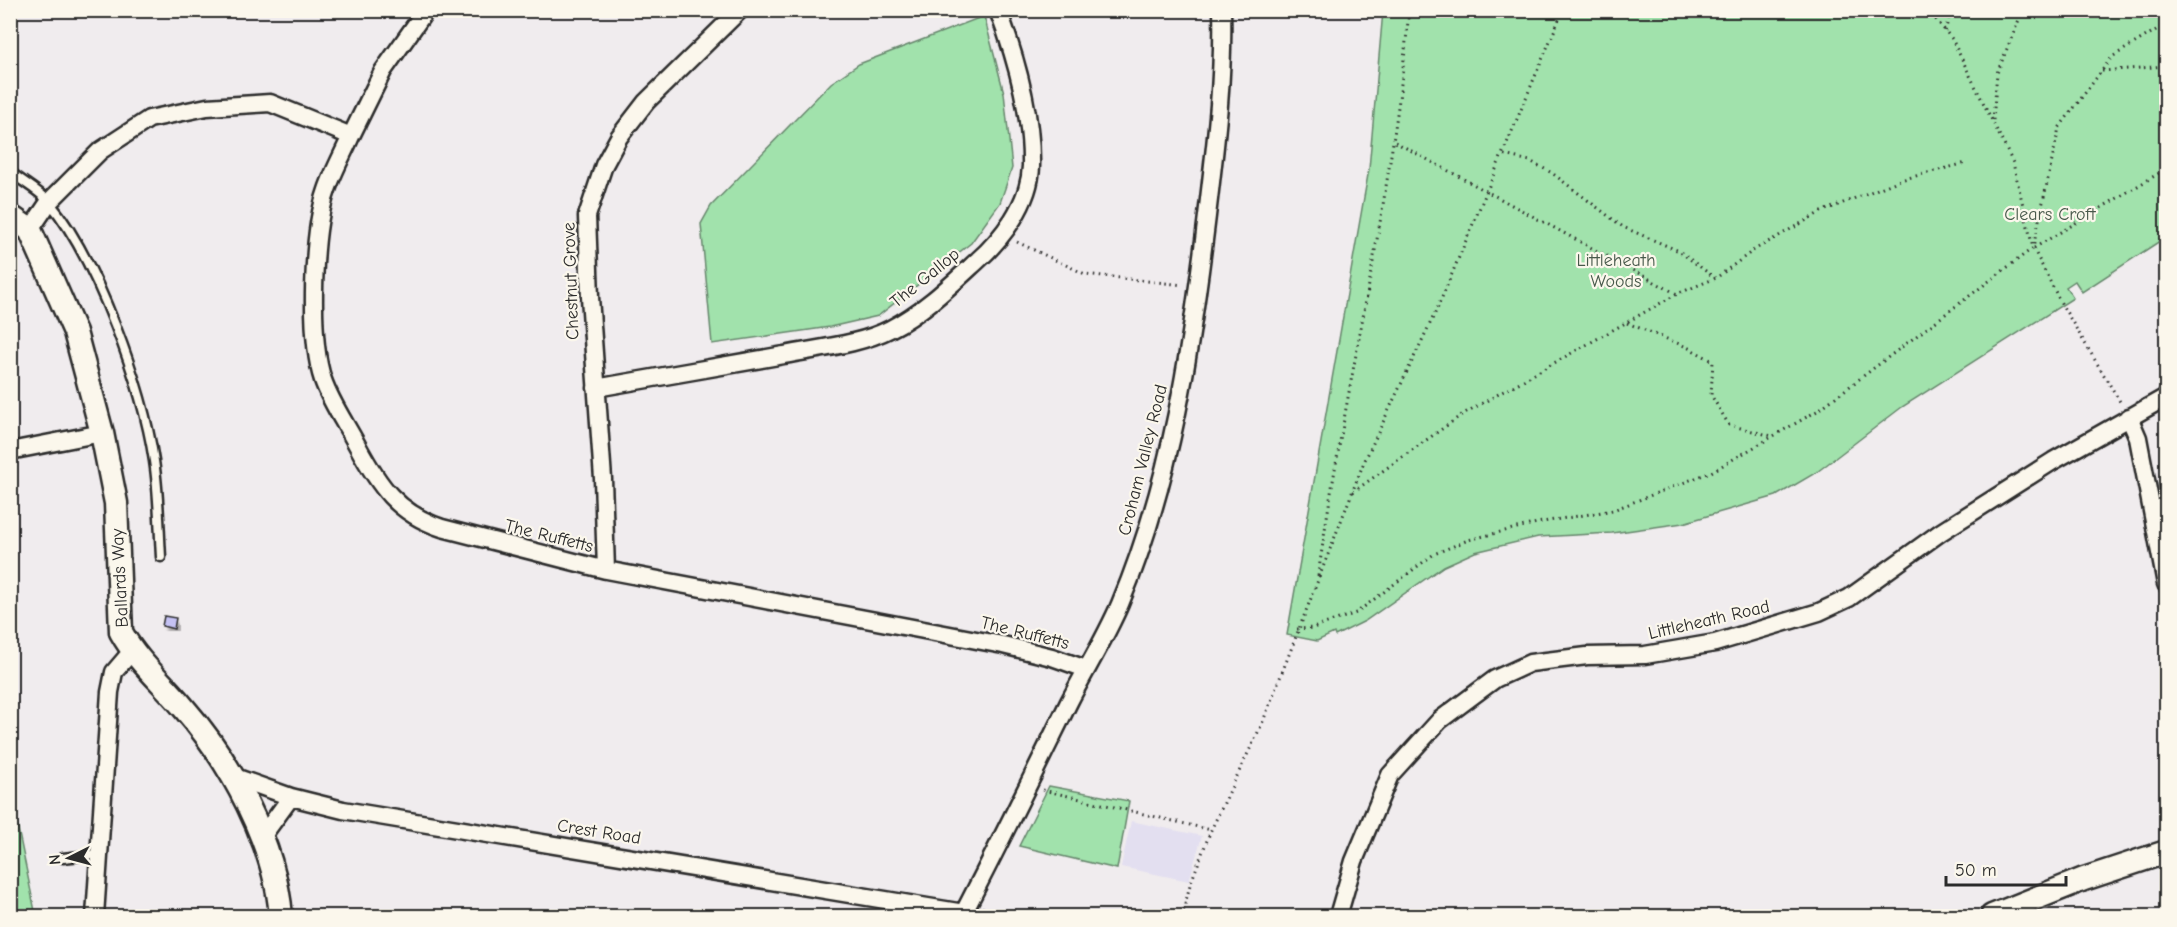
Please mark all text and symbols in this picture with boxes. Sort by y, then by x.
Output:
park label: Clears Croft [2004,204,2097,225]
street label: Chestnut Grove [558,222,584,340]
street label: The Gallop [886,244,964,312]
park label: Littleheath Woods [1576,250,1656,292]
street label: Croham Valley Road [1114,382,1172,538]
street label: The Ruffetts [503,515,595,557]
street label: Ballards Way [107,527,133,628]
street label: Littleheath Road [1646,596,1772,644]
street label: The Ruffetts [979,612,1071,654]
street label: Crest Road [556,815,642,849]
north arrow [39,828,99,888]
scale bar [1946,849,2066,887]
text: N [46,853,65,866]
text: 50 m [1955,860,1997,881]

